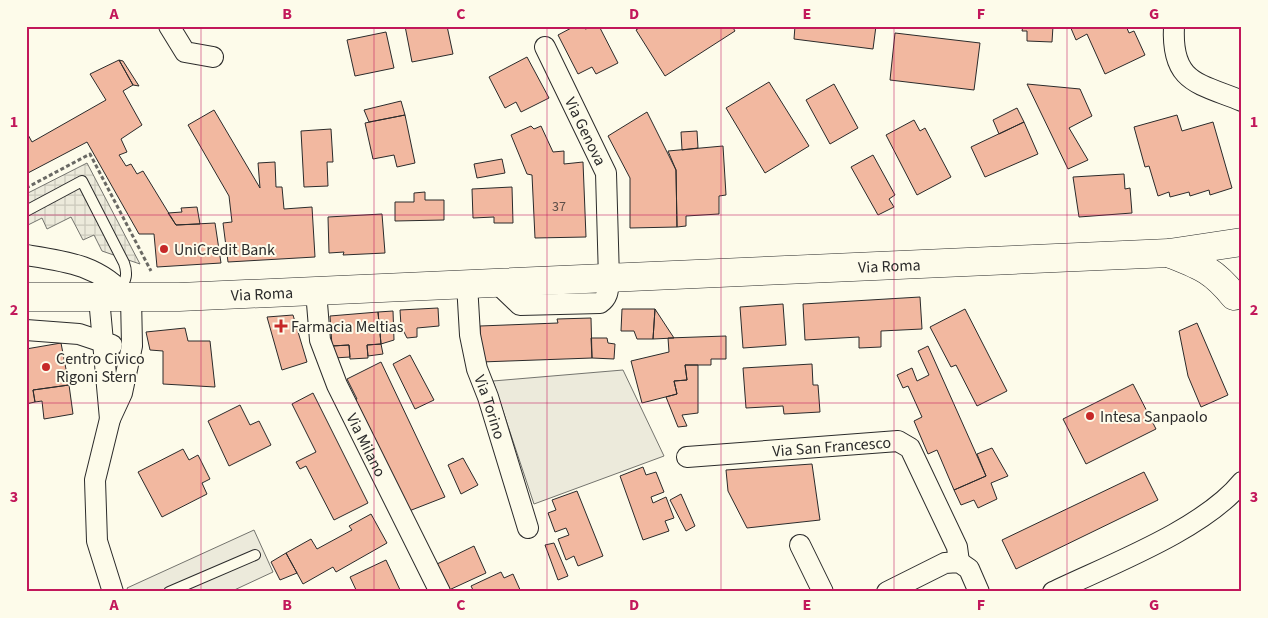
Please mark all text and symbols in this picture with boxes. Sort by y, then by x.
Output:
text: A [108,3,119,25]
text: B [282,3,292,25]
text: C [456,3,466,25]
text: D [629,3,639,25]
text: E [803,3,811,25]
text: F [977,3,985,25]
text: G [1149,3,1159,25]
street label: Via Genova [559,93,611,169]
text: 1 [10,111,18,133]
text: 1 [1250,111,1258,133]
house number: 37 [552,197,566,217]
place label: UniCredit Bank [174,239,275,261]
marker: UniCredit Bank [158,243,170,255]
street label: Via Roma [858,254,921,279]
street label: Via Roma [230,282,294,307]
text: 2 [10,299,18,321]
text: 2 [1250,299,1258,321]
place label: Farmacia Meltias [291,316,404,338]
marker: Farmacia Meltias [275,320,287,332]
place label: Centro Civico Rigoni Stern [56,348,145,388]
marker: Centro Civico Rigoni Stern [40,361,52,373]
street label: Via Torino [468,372,510,442]
place label: Intesa Sanpaolo [1100,406,1208,428]
street label: Via Milano [341,410,391,481]
marker: Intesa Sanpaolo [1084,410,1096,422]
street label: Via San Francesco [772,432,892,462]
text: 3 [10,486,18,508]
text: 3 [1250,486,1258,508]
text: A [108,594,119,616]
text: B [282,594,292,616]
text: C [456,594,466,616]
text: D [629,594,639,616]
text: E [803,594,811,616]
text: F [977,594,985,616]
text: G [1149,594,1159,616]

